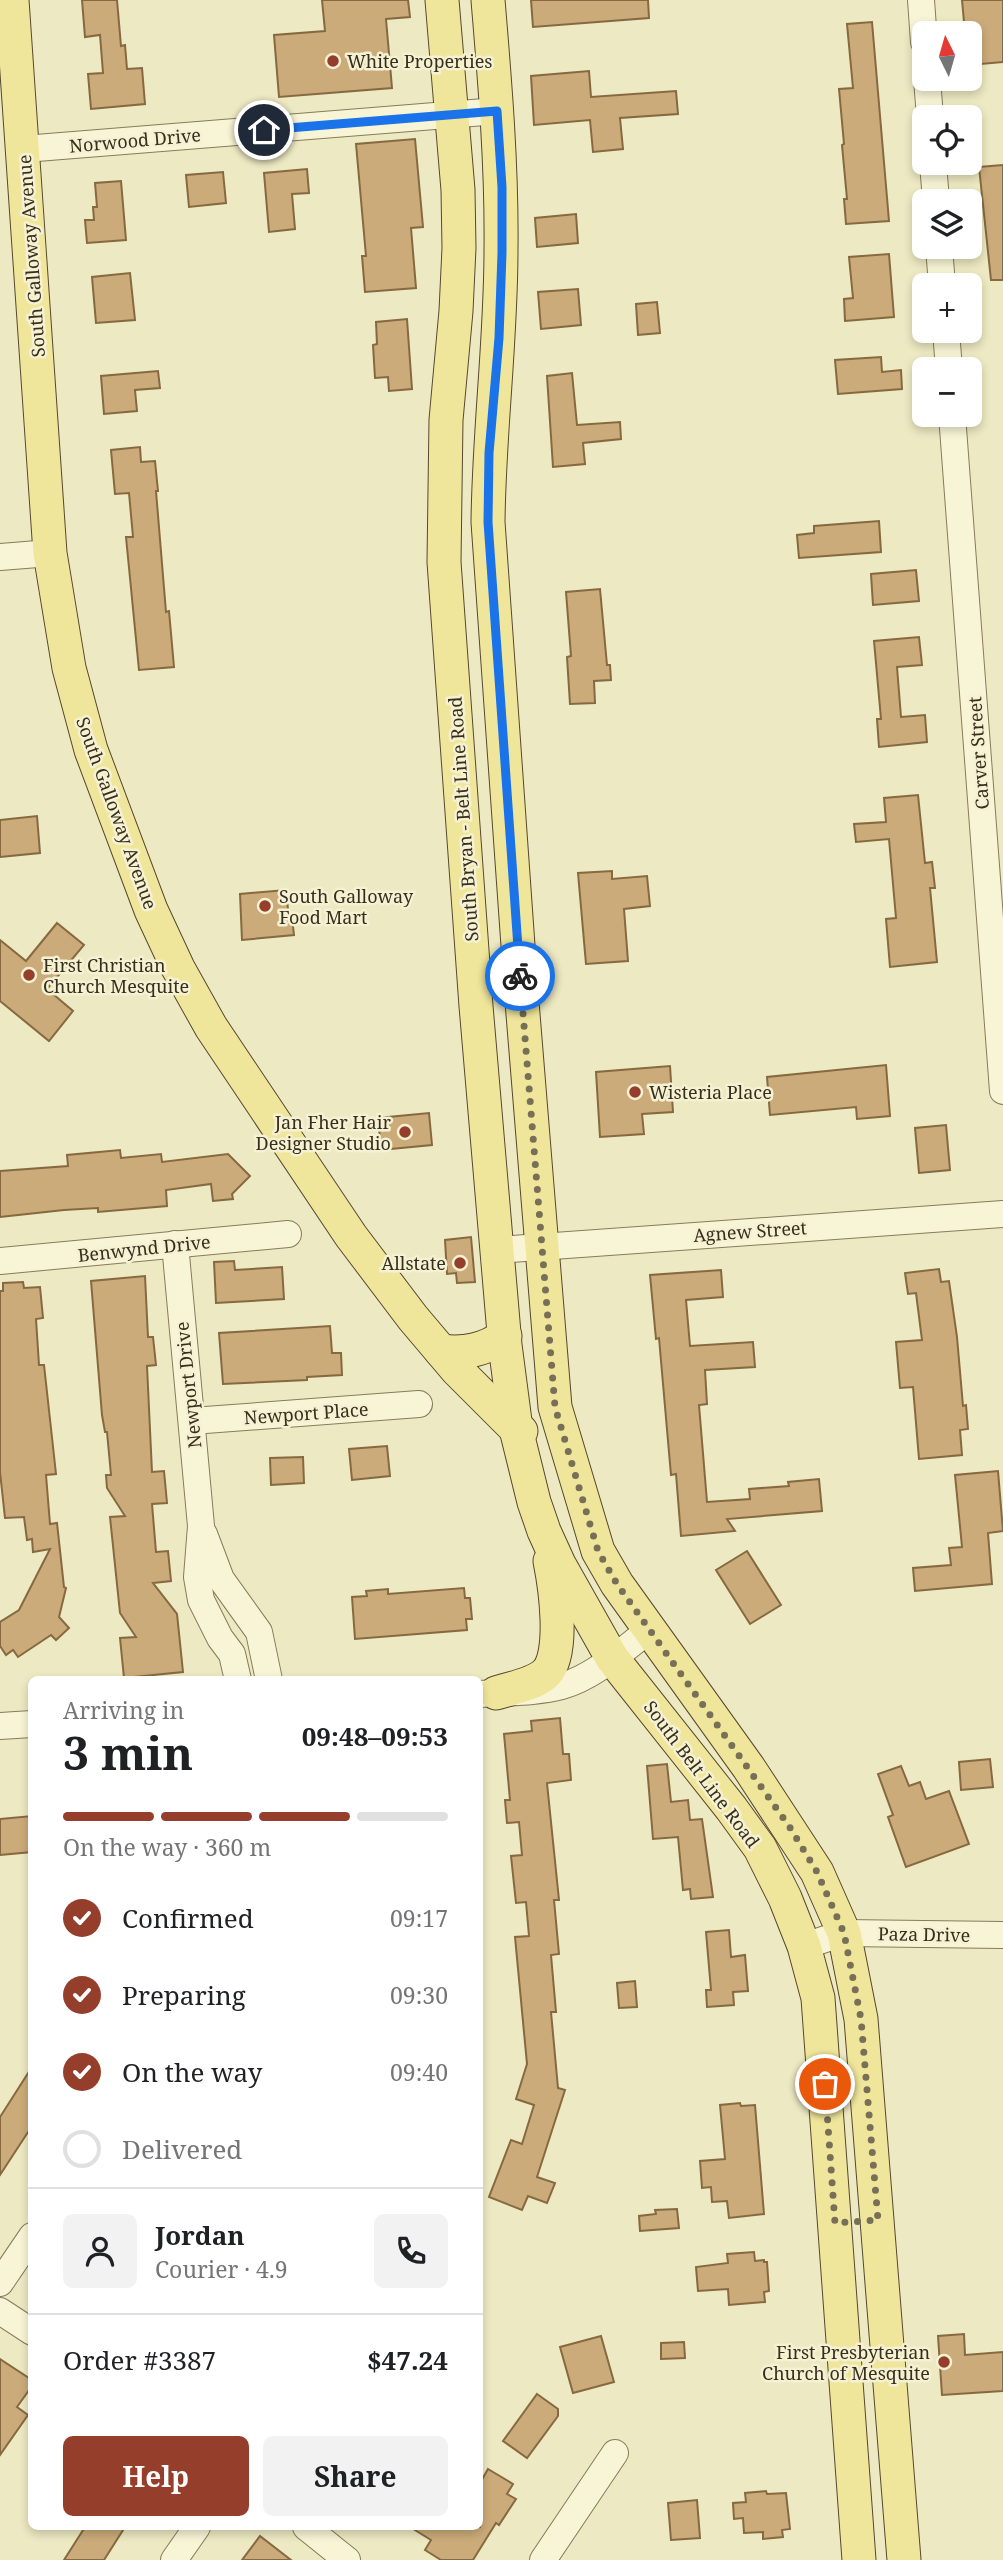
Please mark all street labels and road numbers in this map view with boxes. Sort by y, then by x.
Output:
street label: Norwood Drive [68,122,202,158]
street label: South Galloway Avenue [12,154,50,358]
street label: South Bryan - Belt Line Road [442,696,484,942]
street label: Carver Street [962,696,994,810]
street label: South Galloway Avenue [71,713,163,913]
street label: Agnew Street [692,1215,808,1247]
street label: Benwynd Drive [76,1229,212,1267]
street label: Newport Drive [169,1321,207,1449]
street label: Newport Place [243,1397,369,1429]
street label: South Belt Line Road [639,1696,765,1852]
street label: Paza Drive [878,1921,970,1947]

